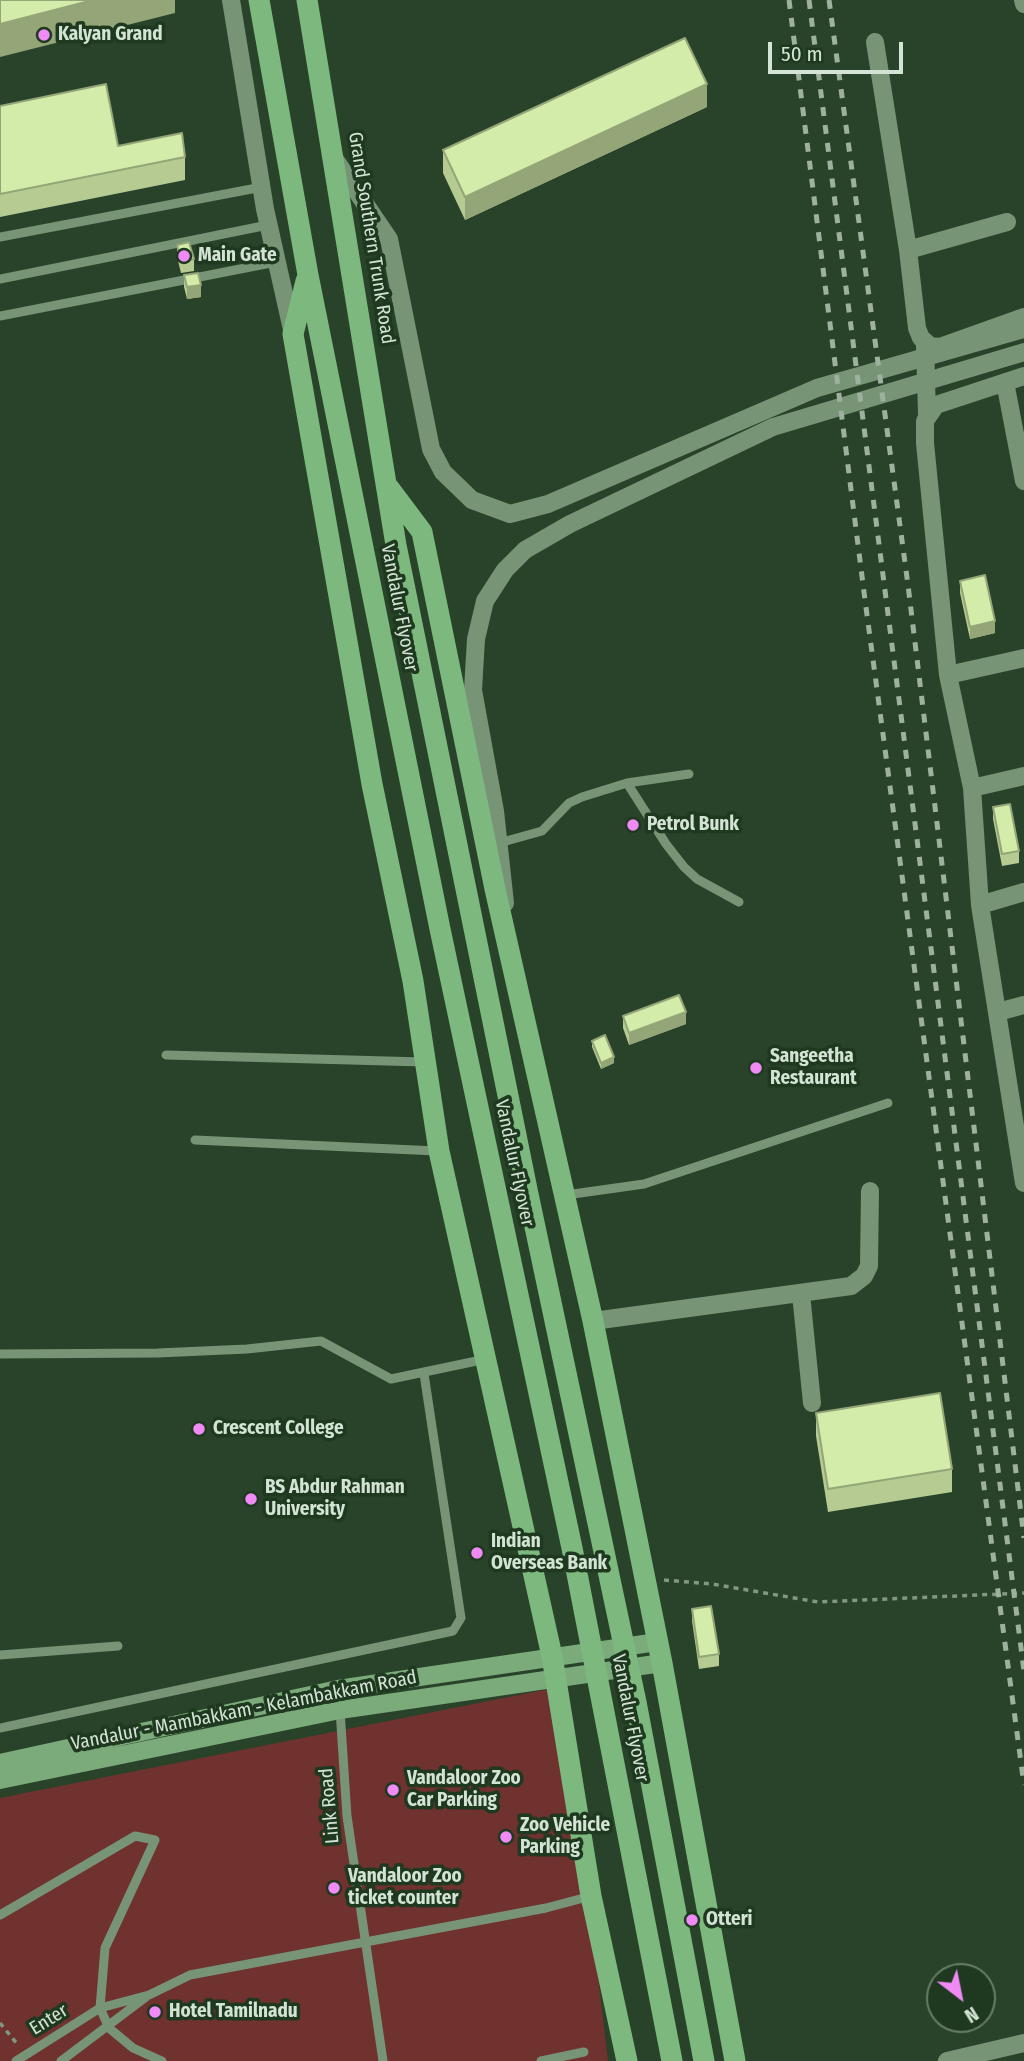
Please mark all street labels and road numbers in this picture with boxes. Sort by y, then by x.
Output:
street label: Grand Southern Trunk Road [343,130,399,346]
street label: Vandalur Flyover [375,542,423,674]
street label: Vandalur Flyover [489,1097,539,1229]
street label: Vandalur Flyover [606,1652,654,1784]
street label: Vandalur - Mambakkam - Kelambakkam Road [69,1666,419,1756]
street label: Link Road [315,1767,345,1845]
street label: Enter [26,2000,72,2040]

